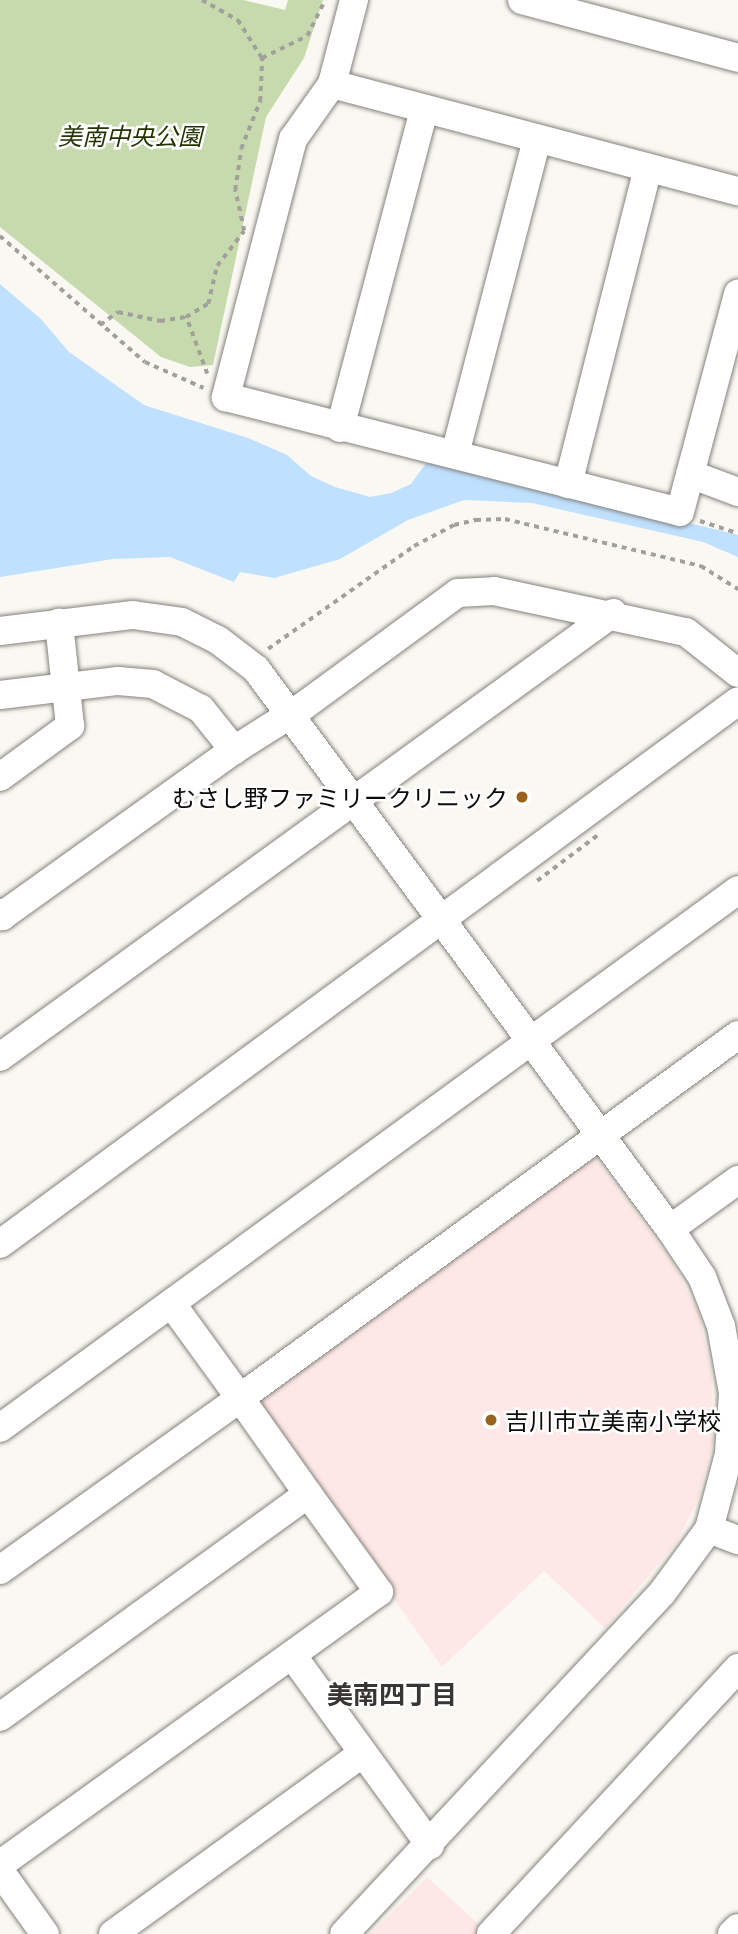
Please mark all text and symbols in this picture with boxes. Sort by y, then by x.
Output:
park label: 美南中央公園 [58,121,202,149]
place label: むさし野ファミリークリニック [172,783,508,811]
marker: むさし野ファミリークリニック [514,789,530,805]
place label: 吉川市立美南小学校 [505,1406,721,1434]
marker: 吉川市立美南小学校 [483,1412,499,1428]
district label: 美南四丁目 [327,1677,457,1709]

